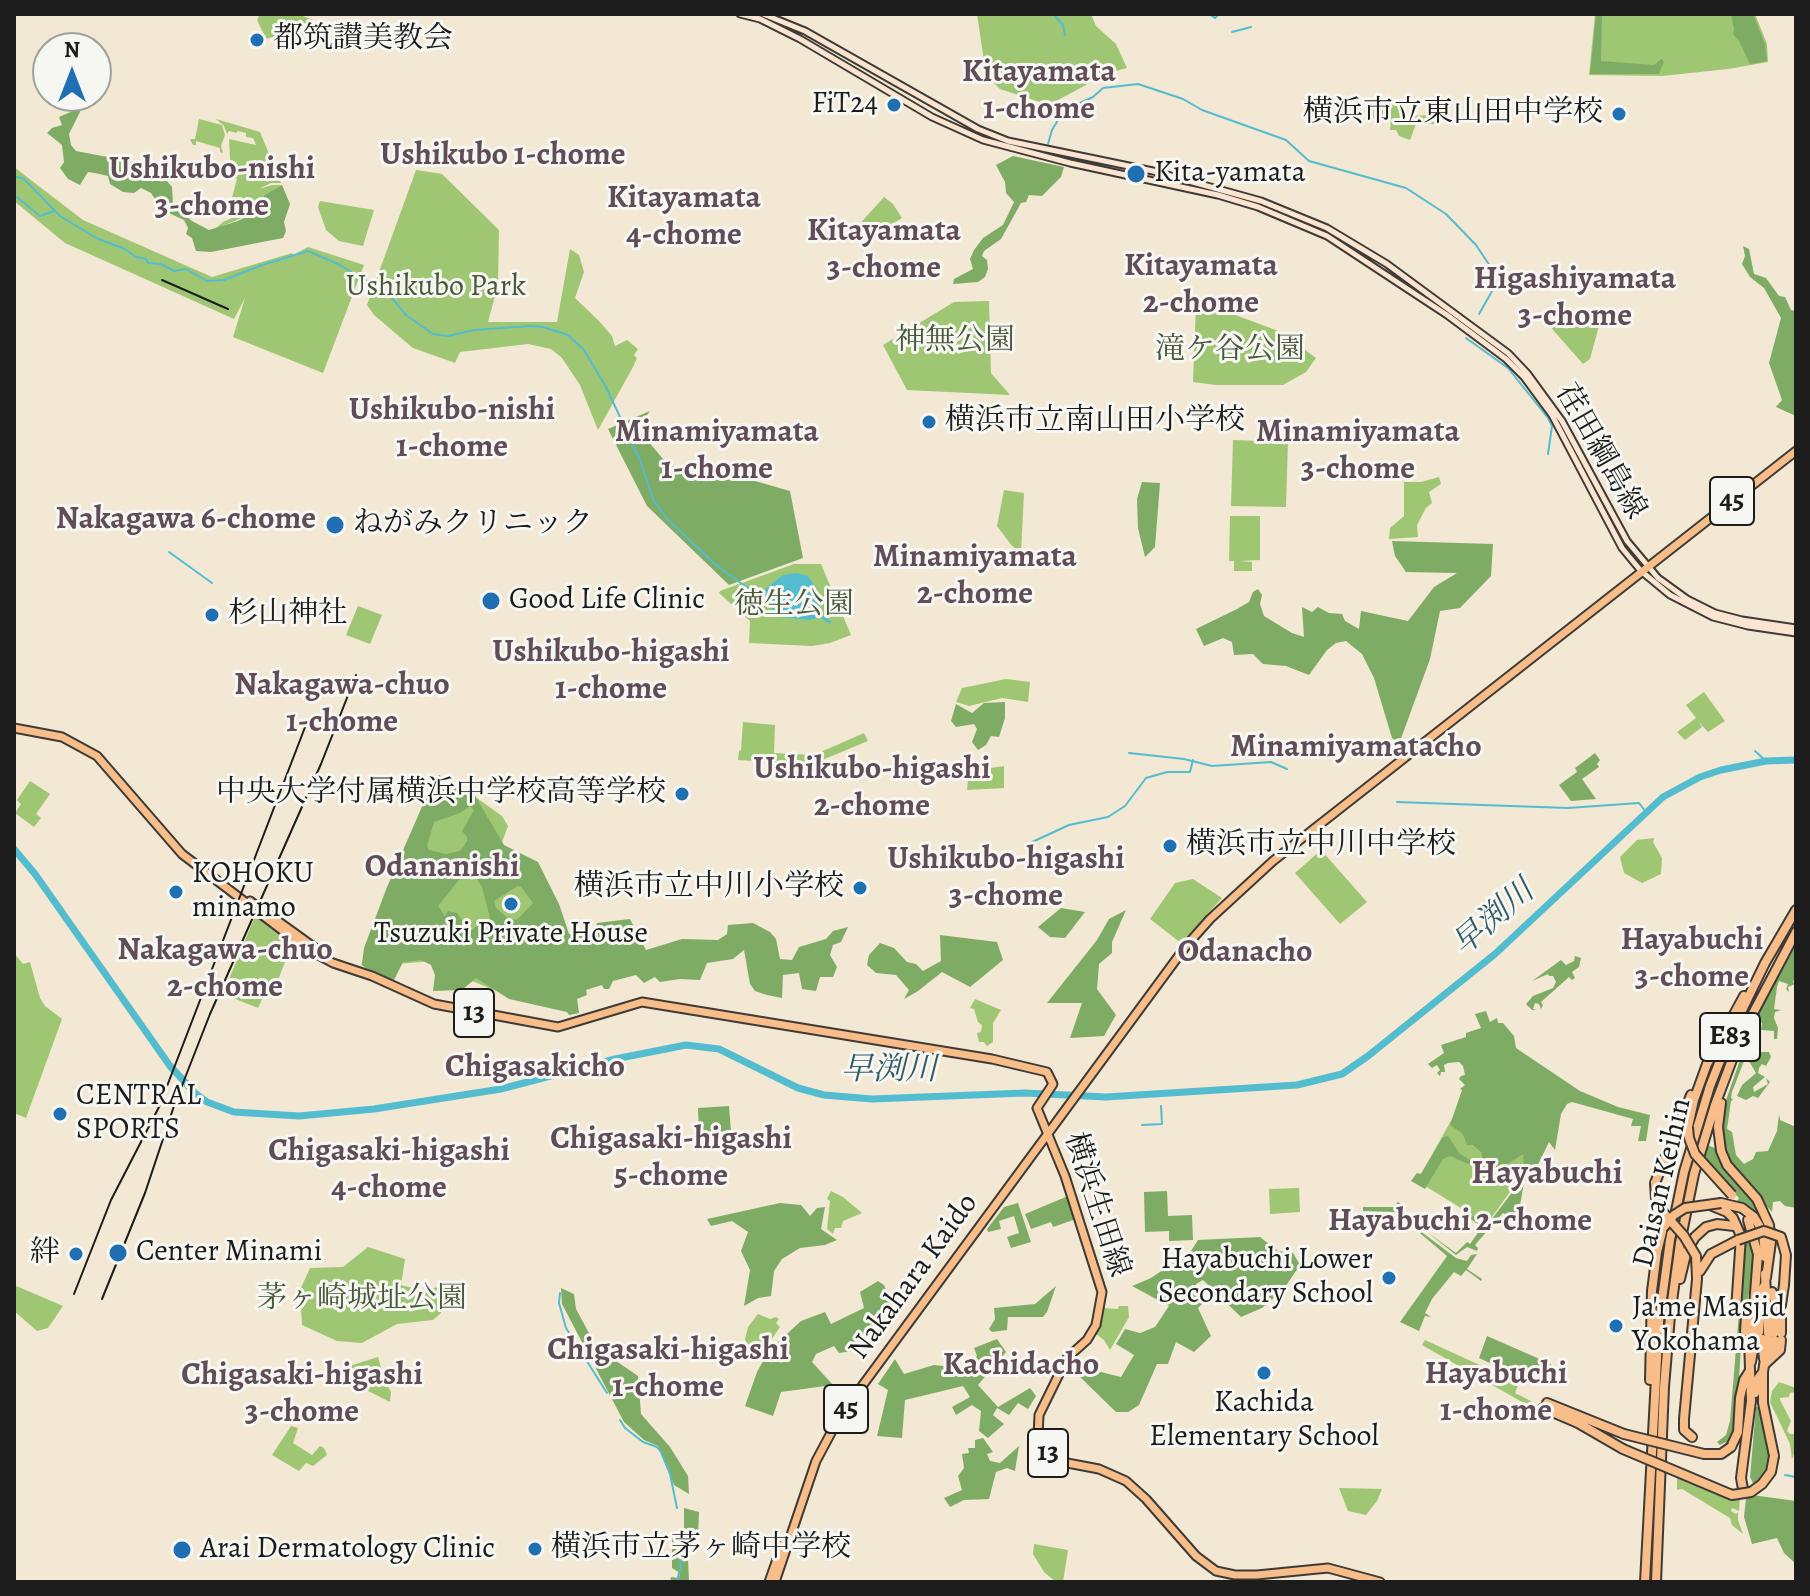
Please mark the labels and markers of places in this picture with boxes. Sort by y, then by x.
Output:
place label: 都筑讃美教会 [273,22,453,58]
marker: 都筑讃美教会 [248,31,266,49]
place label: FiT24 [811,87,878,123]
marker: FiT24 [885,96,903,114]
place label: 横浜市立東山田中学校 [1303,96,1603,132]
marker: 横浜市立東山田中学校 [1610,105,1628,123]
place label: Kita-yamata [1154,156,1306,192]
marker: Kita-yamata [1125,163,1147,185]
place label: 横浜市立南山田小学校 [945,404,1245,440]
marker: 横浜市立南山田小学校 [920,413,938,431]
place label: ねがみクリニック [353,507,593,543]
marker: ねがみクリニック [324,514,346,536]
place label: Good Life Clinic [509,583,705,619]
marker: Good Life Clinic [480,590,502,612]
place label: 杉山神社 [228,597,348,633]
marker: 杉山神社 [203,606,221,624]
place label: 中央大学付属横浜中学校高等学校 [216,776,666,812]
marker: 中央大学付属横浜中学校高等学校 [673,785,691,803]
place label: 横浜市立中川中学校 [1186,828,1456,864]
marker: 横浜市立中川中学校 [1161,837,1179,855]
place label: KOHOKU minamo [192,857,314,928]
place label: 横浜市立中川小学校 [574,870,844,906]
marker: 横浜市立中川小学校 [851,879,869,897]
marker: KOHOKU minamo [167,883,185,901]
marker: Tsuzuki Private House [502,895,520,913]
place label: Tsuzuki Private House [374,917,648,953]
place label: CENTRAL SPORTS [76,1079,201,1150]
marker: CENTRAL SPORTS [51,1105,69,1123]
place label: Center Minami [136,1235,322,1271]
place label: 絆 [30,1236,60,1272]
marker: Center Minami [107,1242,129,1264]
place label: Hayabuchi Lower Secondary School [1158,1243,1373,1314]
marker: 絆 [67,1245,85,1263]
marker: Hayabuchi Lower Secondary School [1380,1269,1398,1287]
place label: Ja'me Masjid Yokohama [1632,1291,1785,1362]
marker: Ja'me Masjid Yokohama [1607,1317,1625,1335]
marker: Kachida Elementary School [1255,1364,1273,1382]
place label: Kachida Elementary School [1149,1386,1379,1456]
place label: 横浜市立茅ヶ崎中学校 [551,1531,851,1567]
place label: Arai Dermatology Clinic [200,1532,495,1568]
marker: Arai Dermatology Clinic [171,1539,193,1561]
marker: 横浜市立茅ヶ崎中学校 [526,1540,544,1558]

